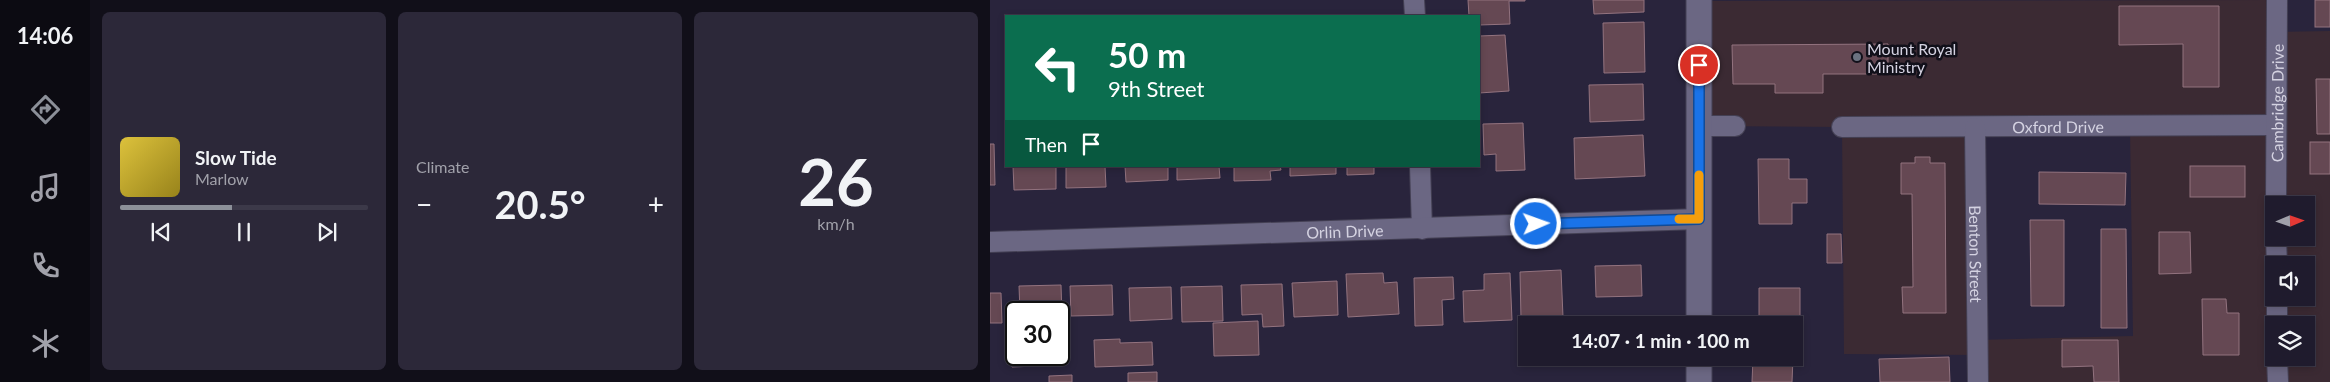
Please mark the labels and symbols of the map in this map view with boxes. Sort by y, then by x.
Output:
place label: Mount Royal Ministry [1867,39,1956,76]
pin [1678,44,1720,86]
street label: Cambridge Drive [2267,44,2286,162]
marker: Mount Royal Ministry [1851,51,1863,63]
street label: Oxford Drive [2012,116,2104,136]
north arrow [2265,196,2315,246]
position arrow [1509,197,1561,249]
street label: Benton Street [1966,205,1987,303]
street label: Orlin Drive [1306,220,1384,241]
speed limit sign: 30 [1005,301,1070,366]

